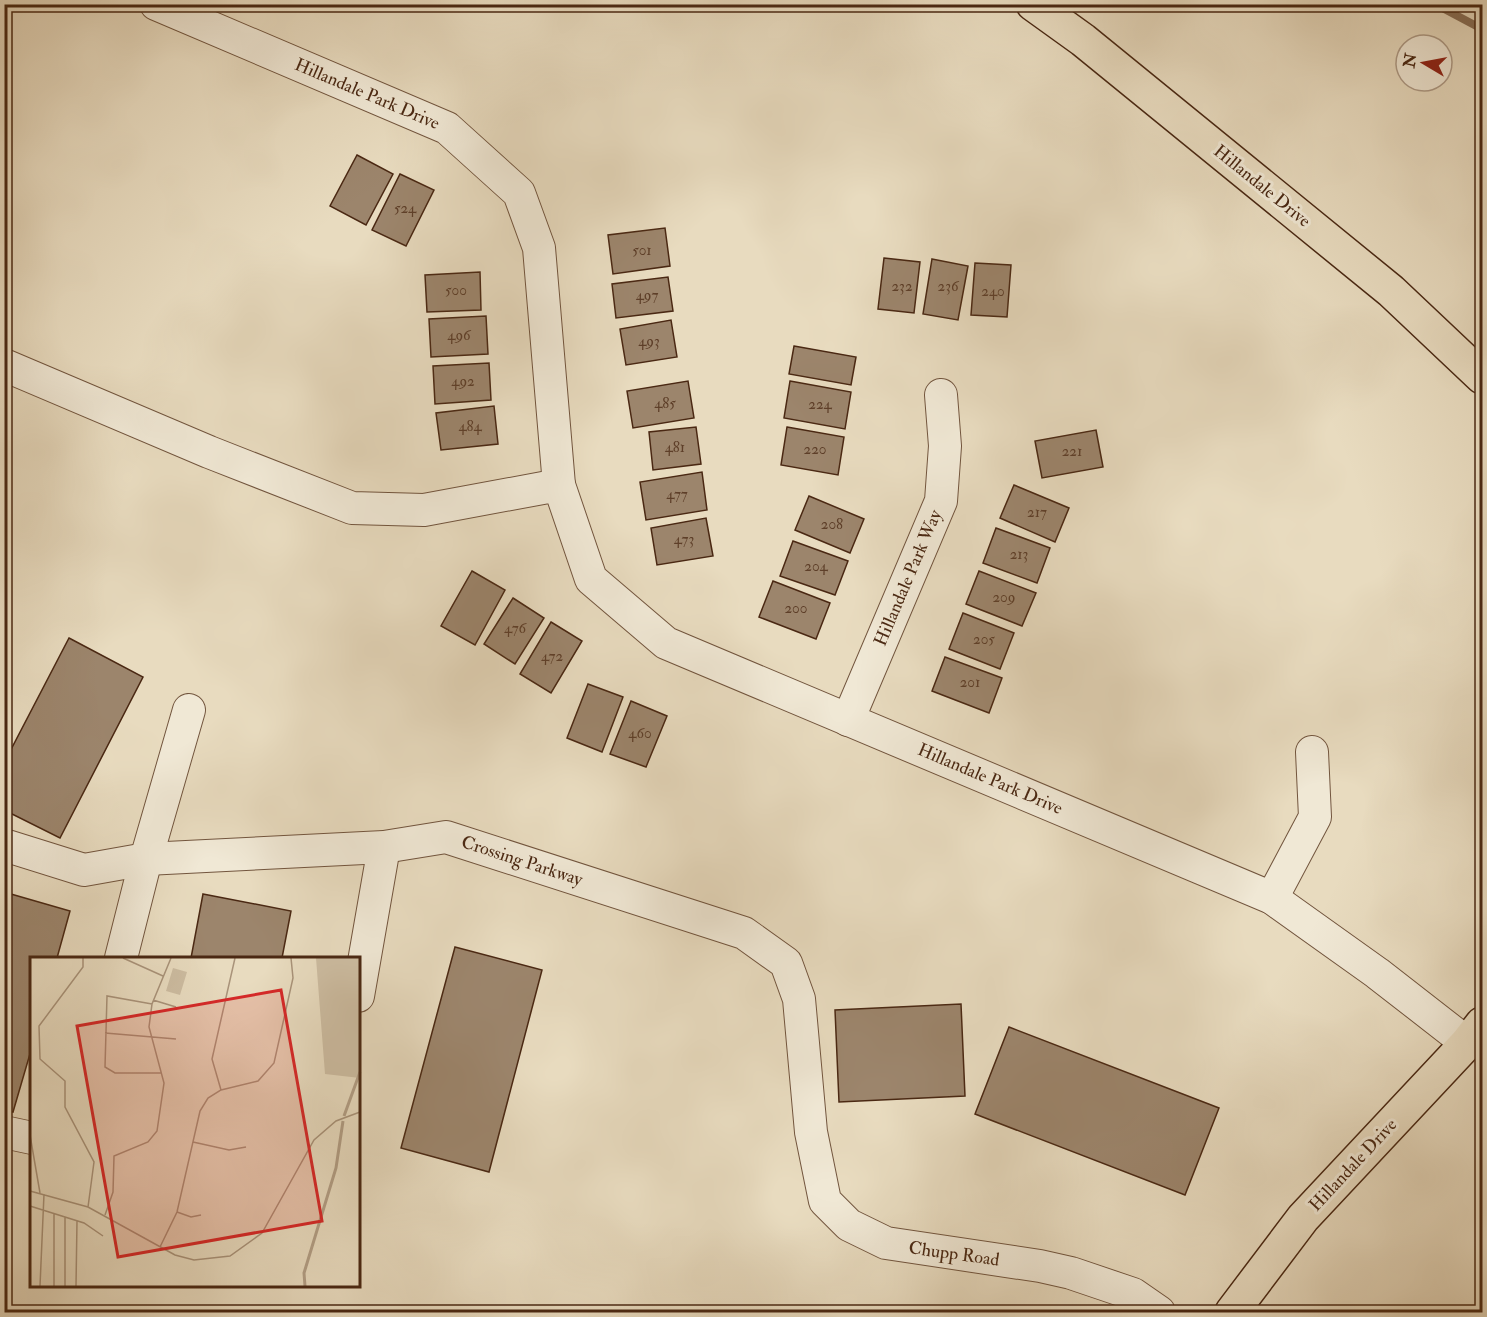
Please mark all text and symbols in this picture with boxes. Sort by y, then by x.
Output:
north arrow [1394,33,1454,93]
text: N [1399,51,1421,70]
street label: Hillandale Park Drive [291,53,443,135]
street label: Hillandale Drive [1209,140,1316,233]
house number: 524 [394,199,417,218]
house number: 501 [632,241,652,260]
house number: 232 [892,277,913,296]
house number: 236 [938,277,960,296]
house number: 500 [445,281,467,300]
house number: 240 [981,282,1005,301]
house number: 497 [636,286,658,305]
house number: 496 [447,326,472,345]
house number: 493 [638,332,660,351]
house number: 492 [451,372,475,391]
house number: 485 [654,394,676,413]
house number: 224 [808,395,833,414]
house number: 484 [458,417,483,436]
house number: 481 [665,438,685,457]
house number: 220 [804,440,826,459]
house number: 221 [1062,442,1082,461]
house number: 477 [666,485,688,504]
house number: 217 [1027,503,1047,522]
street label: Hillandale Park Way [869,505,948,650]
house number: 208 [821,515,843,534]
house number: 473 [674,530,694,549]
house number: 213 [1010,545,1028,564]
house number: 204 [804,557,829,576]
house number: 209 [993,588,1015,607]
house number: 200 [785,599,807,618]
house number: 476 [504,619,528,638]
house number: 205 [973,630,995,649]
house number: 472 [541,647,564,666]
house number: 201 [960,673,980,692]
house number: 460 [628,724,652,743]
street label: Hillandale Park Drive [914,738,1066,820]
street label: Crossing Parkway [458,831,587,892]
inset map [30,957,360,1287]
street label: Hillandale Drive [1304,1113,1402,1216]
street label: Chupp Road [907,1236,1001,1272]

